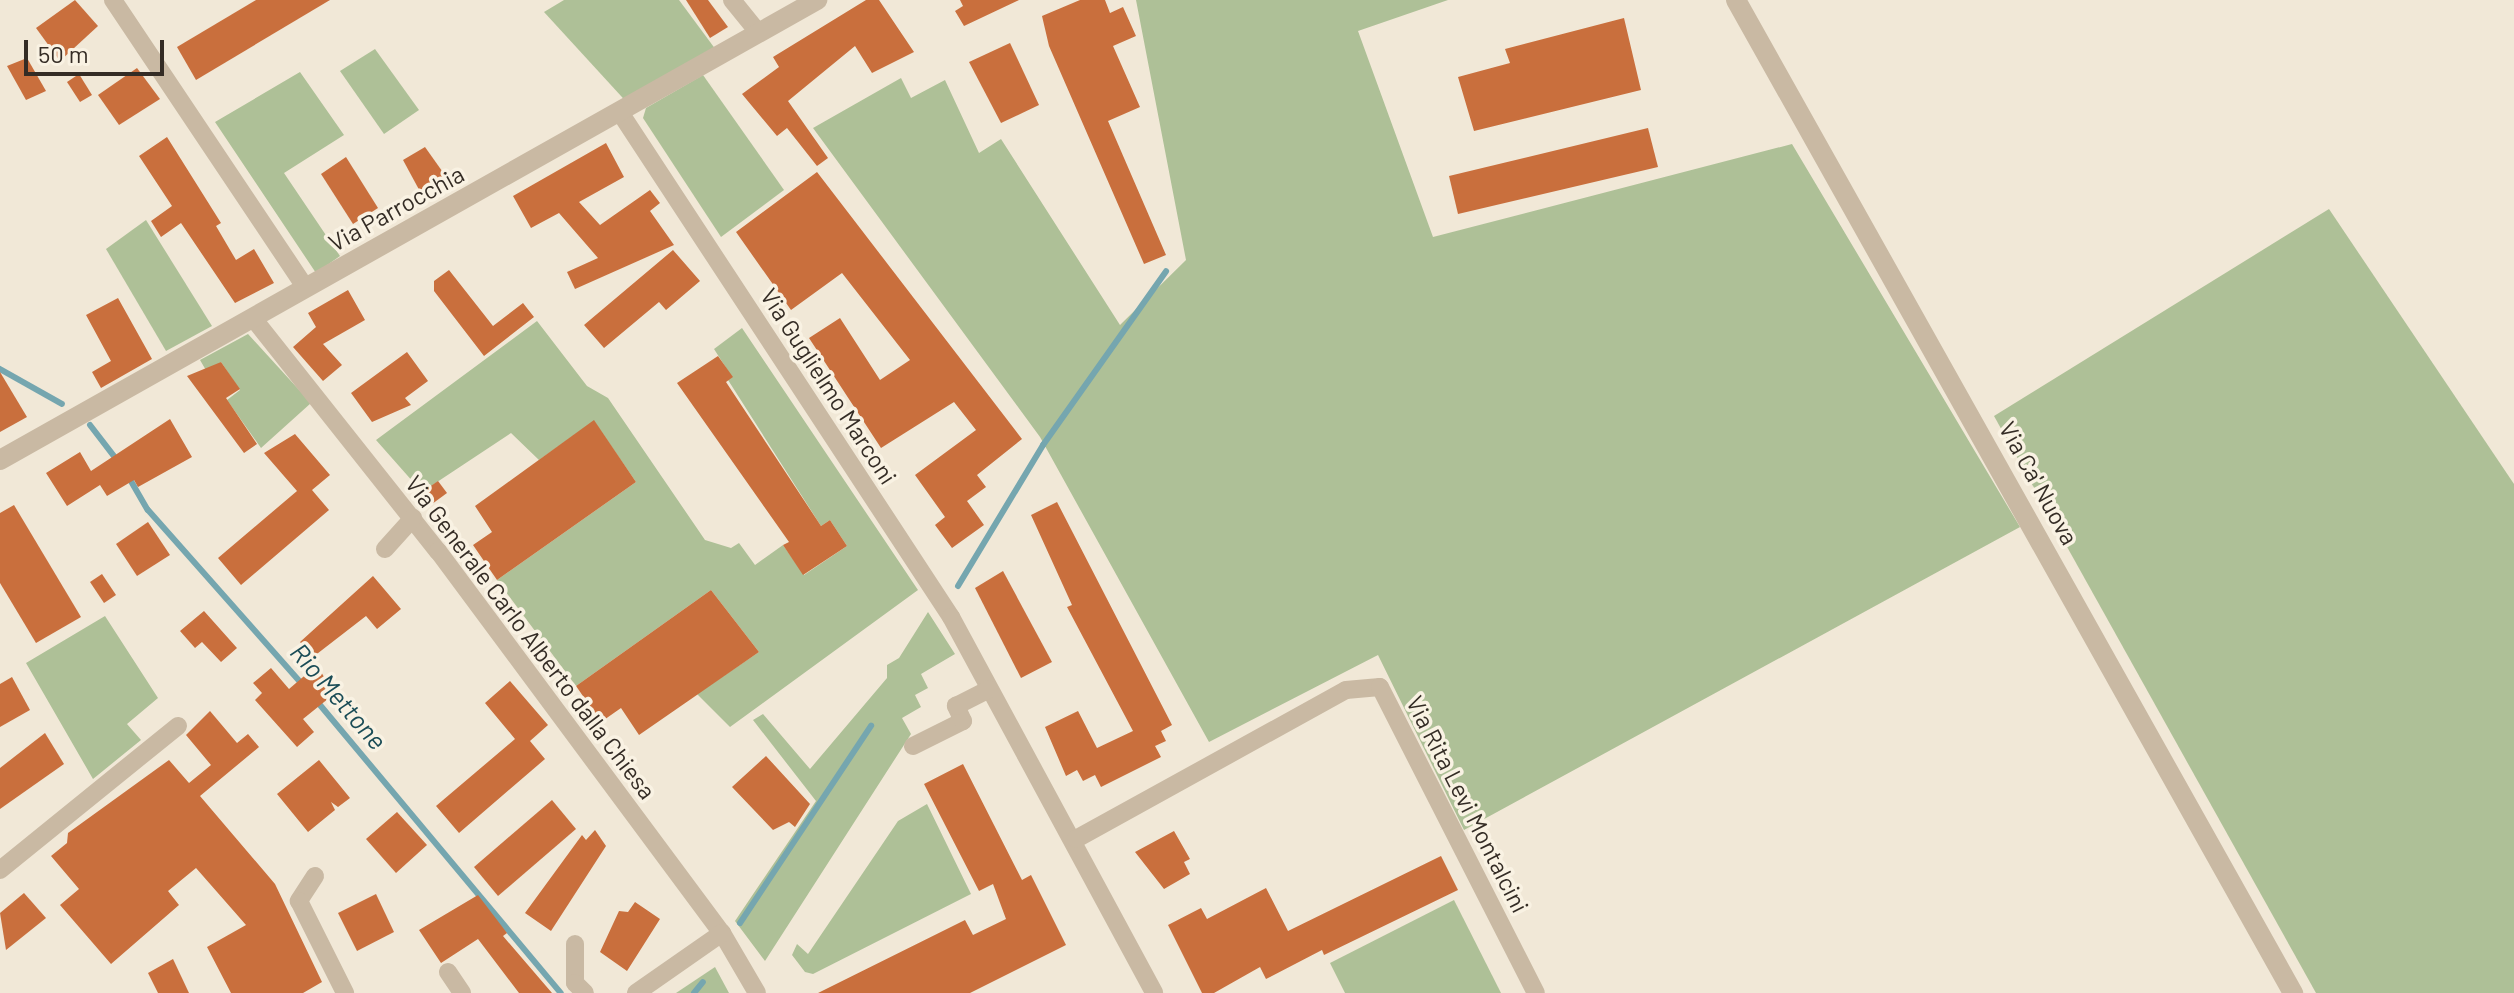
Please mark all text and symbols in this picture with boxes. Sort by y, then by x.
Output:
scale bar [28,24,168,74]
text: 50 m [38,39,89,68]
street label: Via Parrocchia [323,159,469,257]
street label: Via Guglielmo Marconi [755,283,903,489]
street label: Via Ca' Nuova [1993,416,2085,550]
street label: Via Generale Carlo Alberto dalla Chiesa [400,469,662,805]
water label: Rio Mettone [284,636,394,756]
street label: Via Rita Levi Montalcini [1401,691,1535,917]

